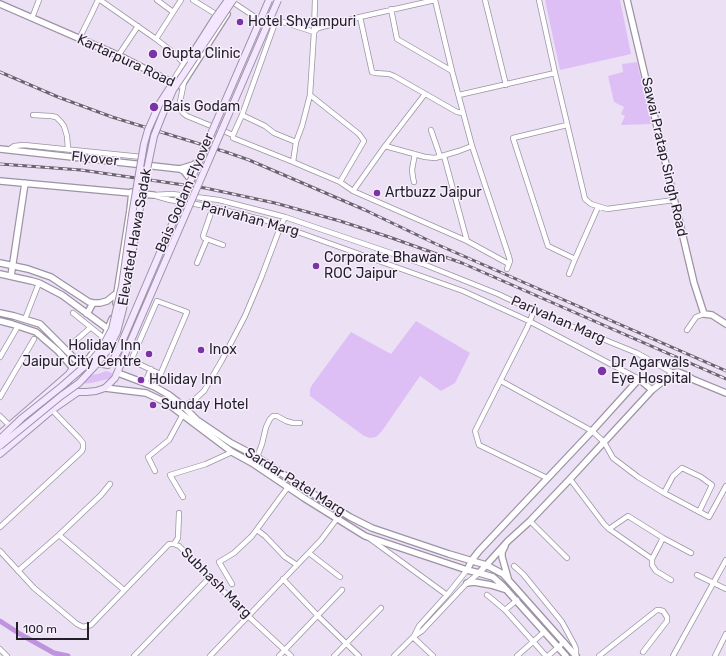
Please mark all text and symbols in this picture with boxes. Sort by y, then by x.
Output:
place label: Hotel Shyampuri [248,14,356,30]
marker: Hotel Shyampuri [235,17,245,27]
street label: Kartarpura Road [74,31,178,91]
place label: Gupta Clinic [162,46,241,62]
marker: Gupta Clinic [147,48,159,60]
street label: Sawai Pratap Singh Road [637,76,691,238]
place label: Bais Godam [163,99,240,115]
marker: Bais Godam [148,101,160,113]
street label: Bais Godam Flyover [152,131,218,255]
street label: Flyover [71,148,119,170]
street label: Elevated Hawa Sadak [115,167,155,307]
place label: Artbuzz Jaipur [385,185,482,201]
marker: Artbuzz Jaipur [372,188,382,198]
street label: Parivahan Marg [199,198,301,240]
place label: Corporate Bhawan ROC Jaipur [324,250,445,282]
marker: Corporate Bhawan ROC Jaipur [311,261,321,271]
street label: Parivahan Marg [508,293,608,347]
place label: Holiday Inn Jaipur City Centre [22,338,141,370]
place label: Inox [209,342,237,358]
marker: Inox [196,345,206,355]
marker: Holiday Inn Jaipur City Centre [144,349,154,359]
place label: Dr Agarwals Eye Hospital [611,355,692,388]
marker: Dr Agarwals Eye Hospital [596,365,608,377]
place label: Holiday Inn [149,372,222,388]
marker: Holiday Inn [136,375,146,385]
place label: Sunday Hotel [161,397,248,413]
marker: Sunday Hotel [148,400,158,410]
street label: Sardar Patel Marg [242,444,348,520]
street label: Subhash Marg [177,544,255,622]
scale bar [18,614,91,640]
text: 100 m [23,622,57,636]

